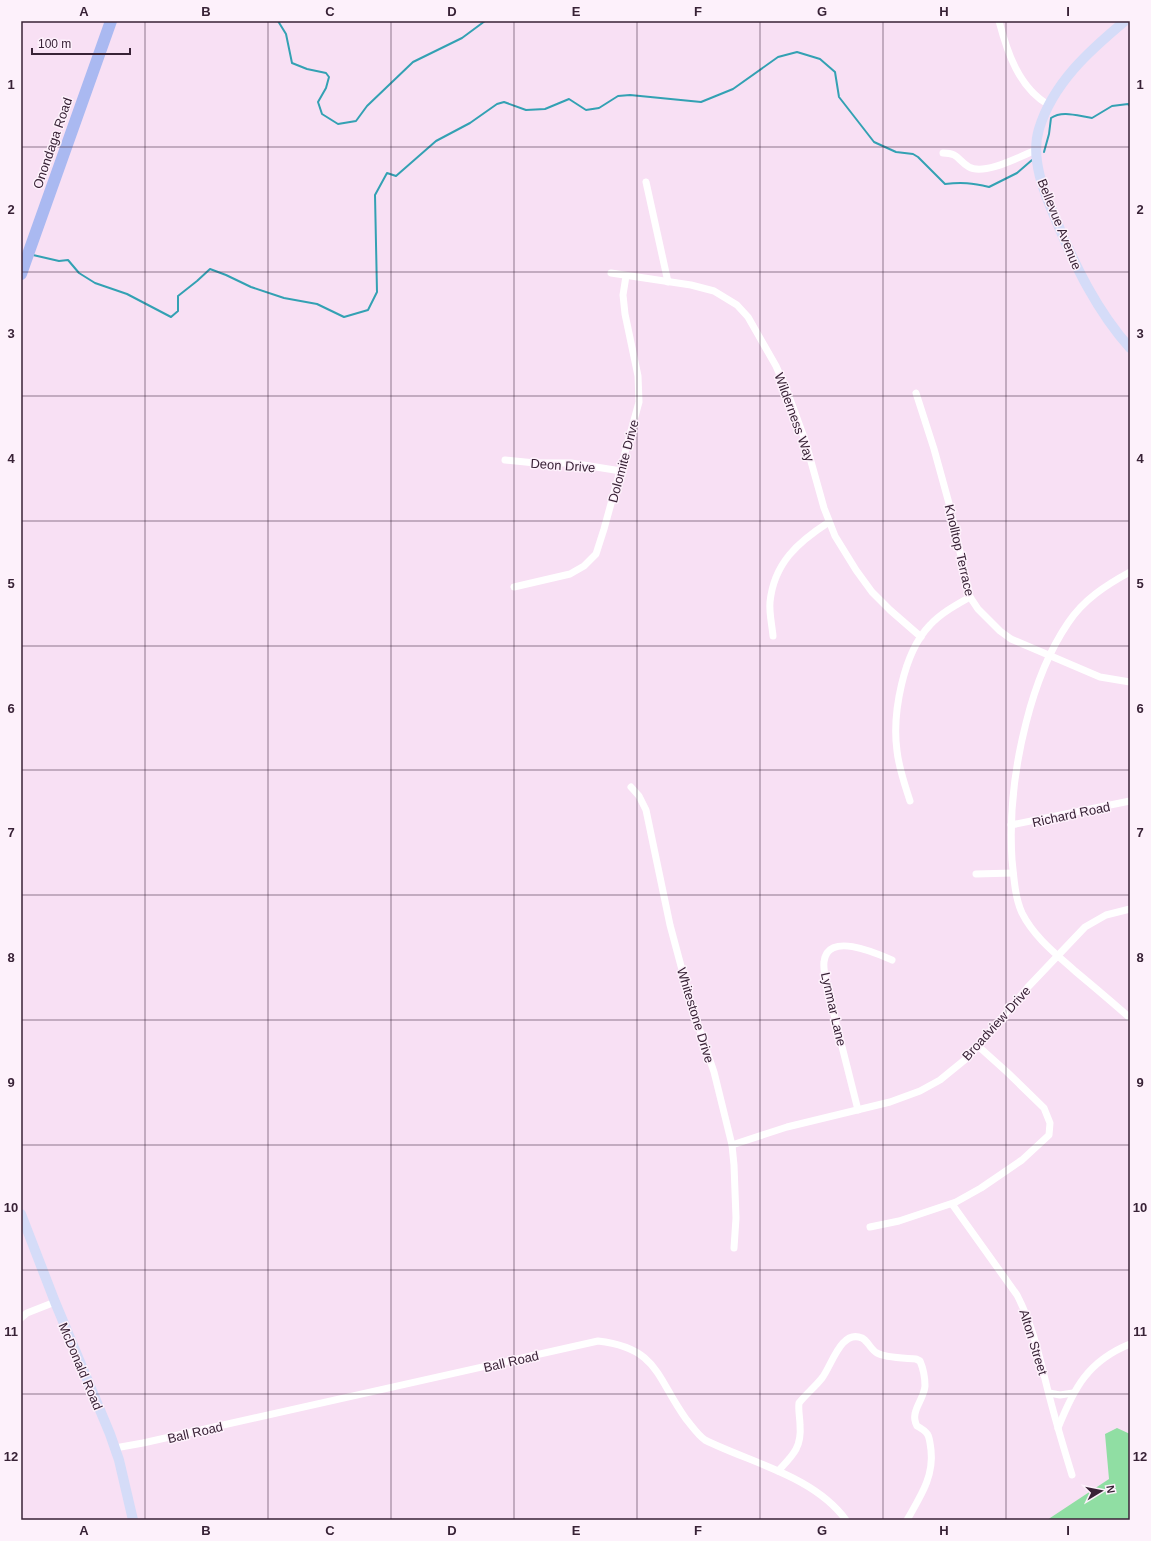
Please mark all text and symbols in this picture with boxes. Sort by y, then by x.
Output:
text: A [79,4,89,19]
text: B [201,4,211,19]
text: C [325,4,335,19]
text: D [447,4,457,19]
text: E [572,4,581,19]
text: F [694,4,702,19]
text: G [817,4,827,19]
text: H [939,4,949,19]
text: I [1066,4,1070,19]
scale bar [32,30,130,56]
text: 100 m [38,37,71,51]
text: 1 [7,77,15,92]
text: 1 [1136,77,1144,92]
street label: Onondaga Road [30,96,75,191]
street label: Bellevue Avenue [1034,177,1085,272]
text: 2 [7,202,15,217]
text: 2 [1136,202,1144,217]
text: 3 [7,326,15,341]
text: 3 [1136,326,1144,341]
street label: Wilderness Way [772,371,818,464]
street label: Dolomite Drive [605,418,642,504]
text: 4 [7,451,15,466]
text: 4 [1136,451,1144,466]
street label: Deon Drive [530,456,596,475]
street label: Knolltop Terrace [942,503,977,597]
text: 5 [7,576,15,591]
text: 5 [1136,576,1144,591]
text: 6 [7,701,15,716]
text: 6 [1136,701,1144,716]
street label: Richard Road [1031,799,1112,830]
text: 7 [7,825,15,840]
text: 7 [1136,825,1144,840]
text: 8 [7,950,15,965]
text: 8 [1136,950,1144,965]
street label: Whitestone Drive [674,966,717,1065]
street label: Lynmar Lane [818,971,849,1048]
street label: Broadview Drive [959,983,1034,1064]
text: 9 [7,1075,15,1090]
text: 9 [1136,1075,1144,1090]
text: 10 [4,1200,18,1215]
text: 10 [1133,1200,1147,1215]
street label: Alton Street [1016,1307,1051,1377]
street label: McDonald Road [55,1320,106,1412]
text: 11 [4,1324,18,1339]
text: 11 [1133,1324,1147,1339]
street label: Ball Road [482,1348,540,1375]
street label: Ball Road [166,1419,224,1446]
text: 12 [4,1449,18,1464]
text: 12 [1133,1449,1147,1464]
north arrow [1081,1471,1121,1511]
text: N [1104,1484,1117,1494]
text: A [79,1523,89,1538]
text: B [201,1523,211,1538]
text: C [325,1523,335,1538]
text: D [447,1523,457,1538]
text: E [572,1523,581,1538]
text: F [694,1523,702,1538]
text: G [817,1523,827,1538]
text: H [939,1523,949,1538]
text: I [1066,1523,1070,1538]

